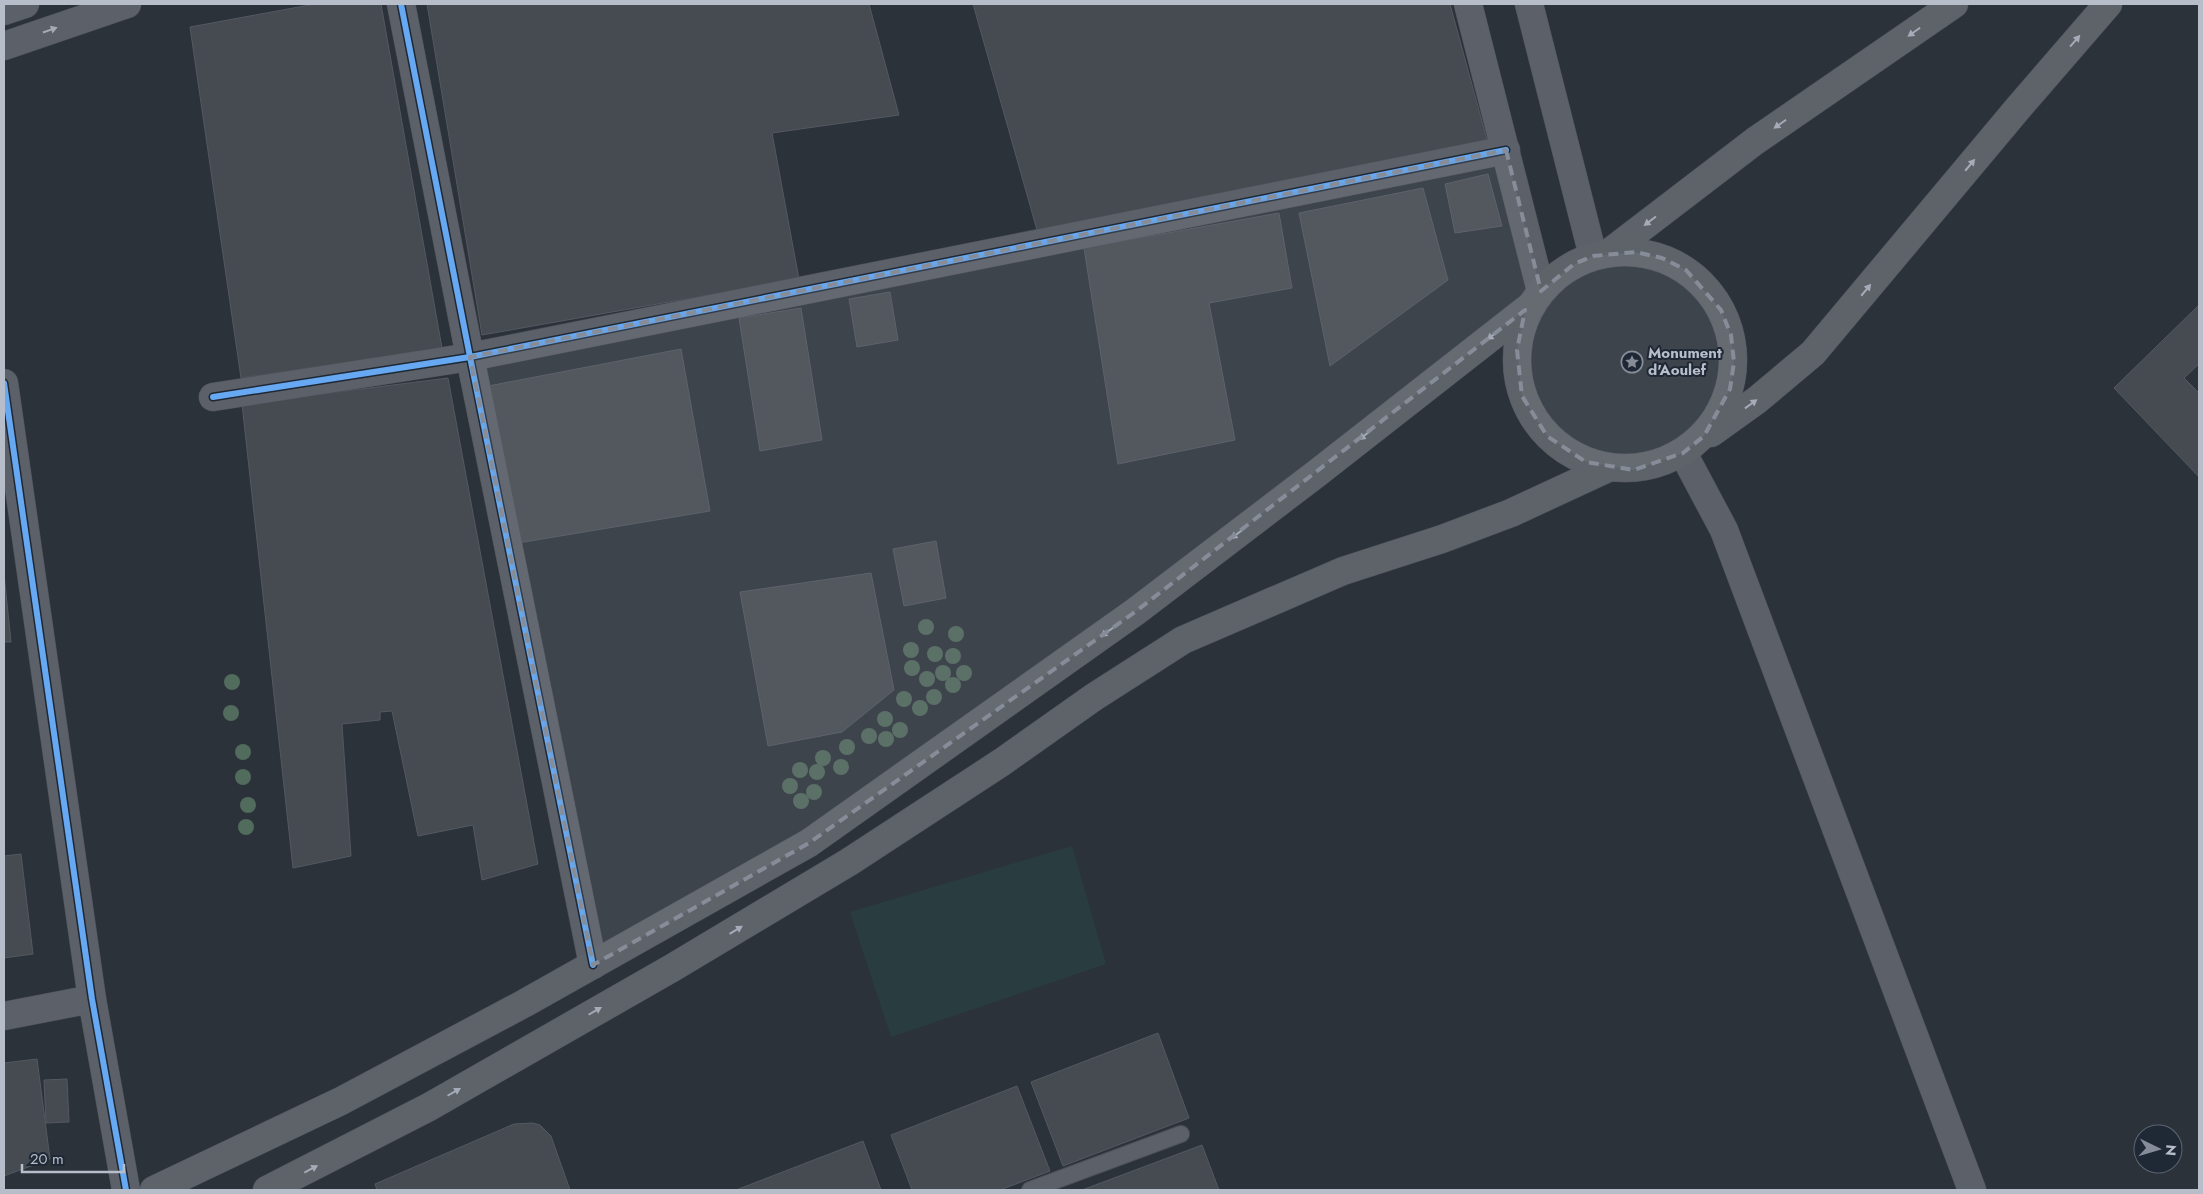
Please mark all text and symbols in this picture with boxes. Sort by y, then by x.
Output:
one-way arrow [43,26,58,34]
one-way arrow [1907,27,1921,37]
one-way arrow [2069,35,2080,47]
one-way arrow [1774,119,1787,129]
one-way arrow [1964,159,1975,171]
one-way arrow [1644,216,1657,227]
one-way arrow [1860,283,1871,296]
one-way arrow [1486,330,1500,340]
place label: Monument d'Aoulef [1648,342,1722,381]
place icon: Monument d'Aoulef [1620,350,1644,374]
one-way arrow [1744,399,1758,409]
one-way arrow [1359,430,1372,441]
one-way arrow [1231,529,1244,540]
one-way arrow [1100,627,1113,637]
one-way arrow [729,925,742,934]
one-way arrow [589,1007,602,1016]
one-way arrow [447,1088,462,1096]
north arrow [2133,1124,2183,1174]
scale bar [22,1142,125,1174]
text: N [2161,1144,2181,1157]
text: 20 m [30,1148,64,1170]
one-way arrow [304,1165,318,1173]

